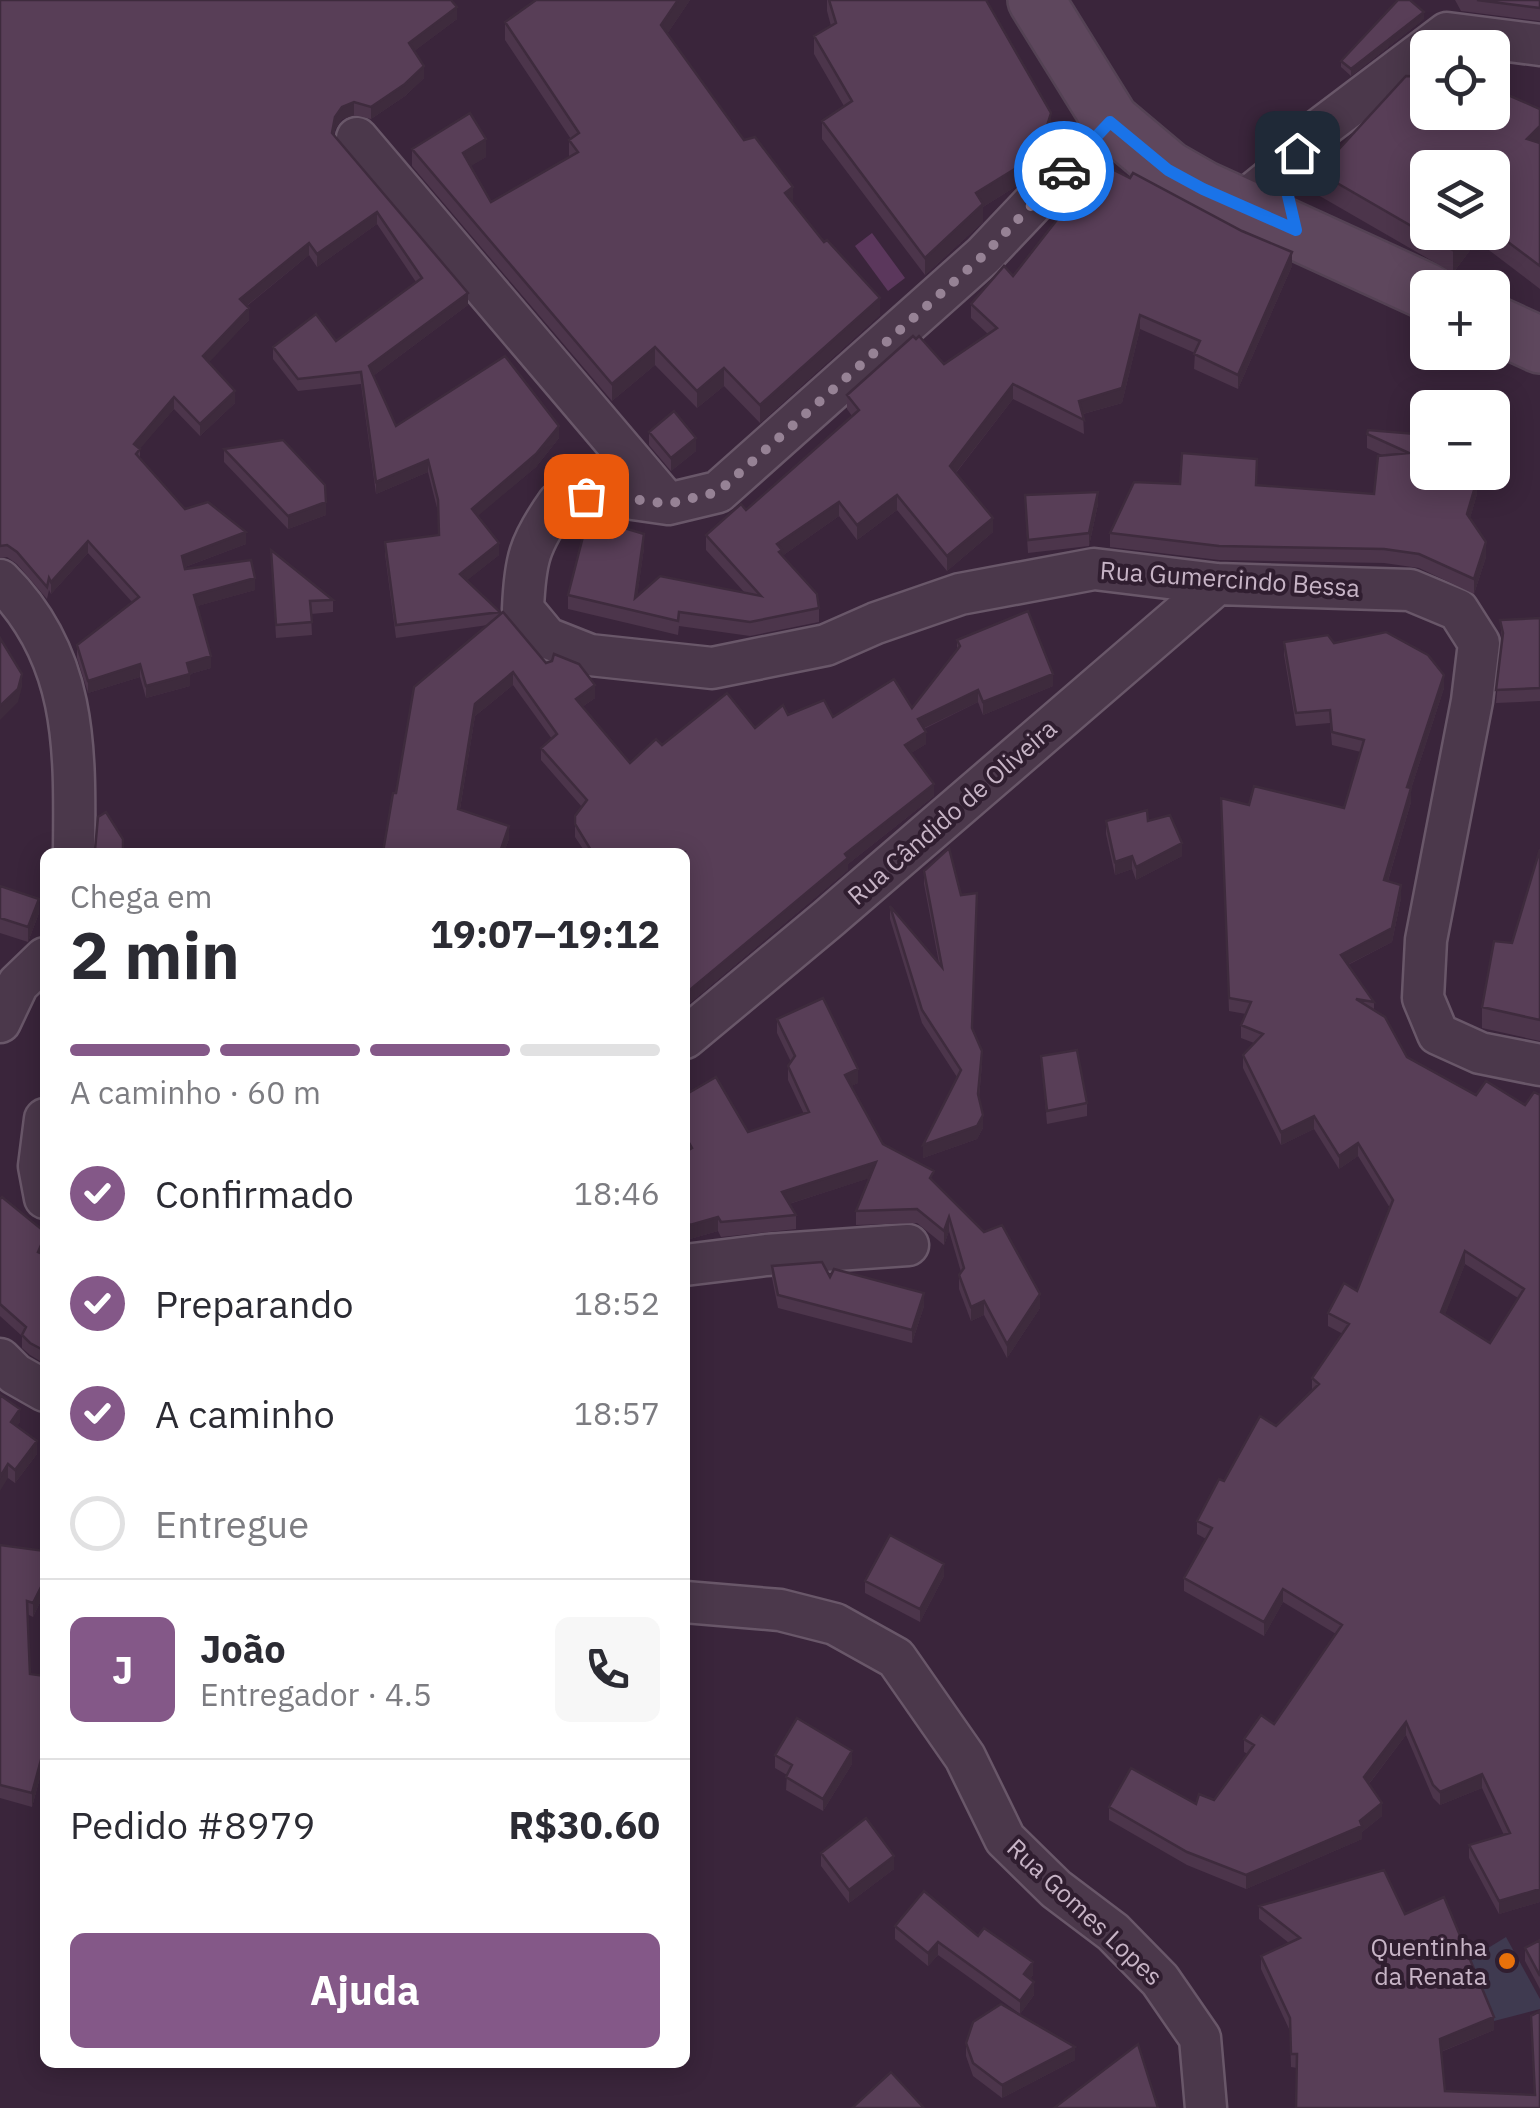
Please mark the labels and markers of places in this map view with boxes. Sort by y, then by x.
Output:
pin [1255,111,1340,196]
pin [544,454,629,539]
place label: Quentinha da Renata [1370,1930,1487,1992]
marker: Quentinha da Renata [1496,1950,1518,1972]

